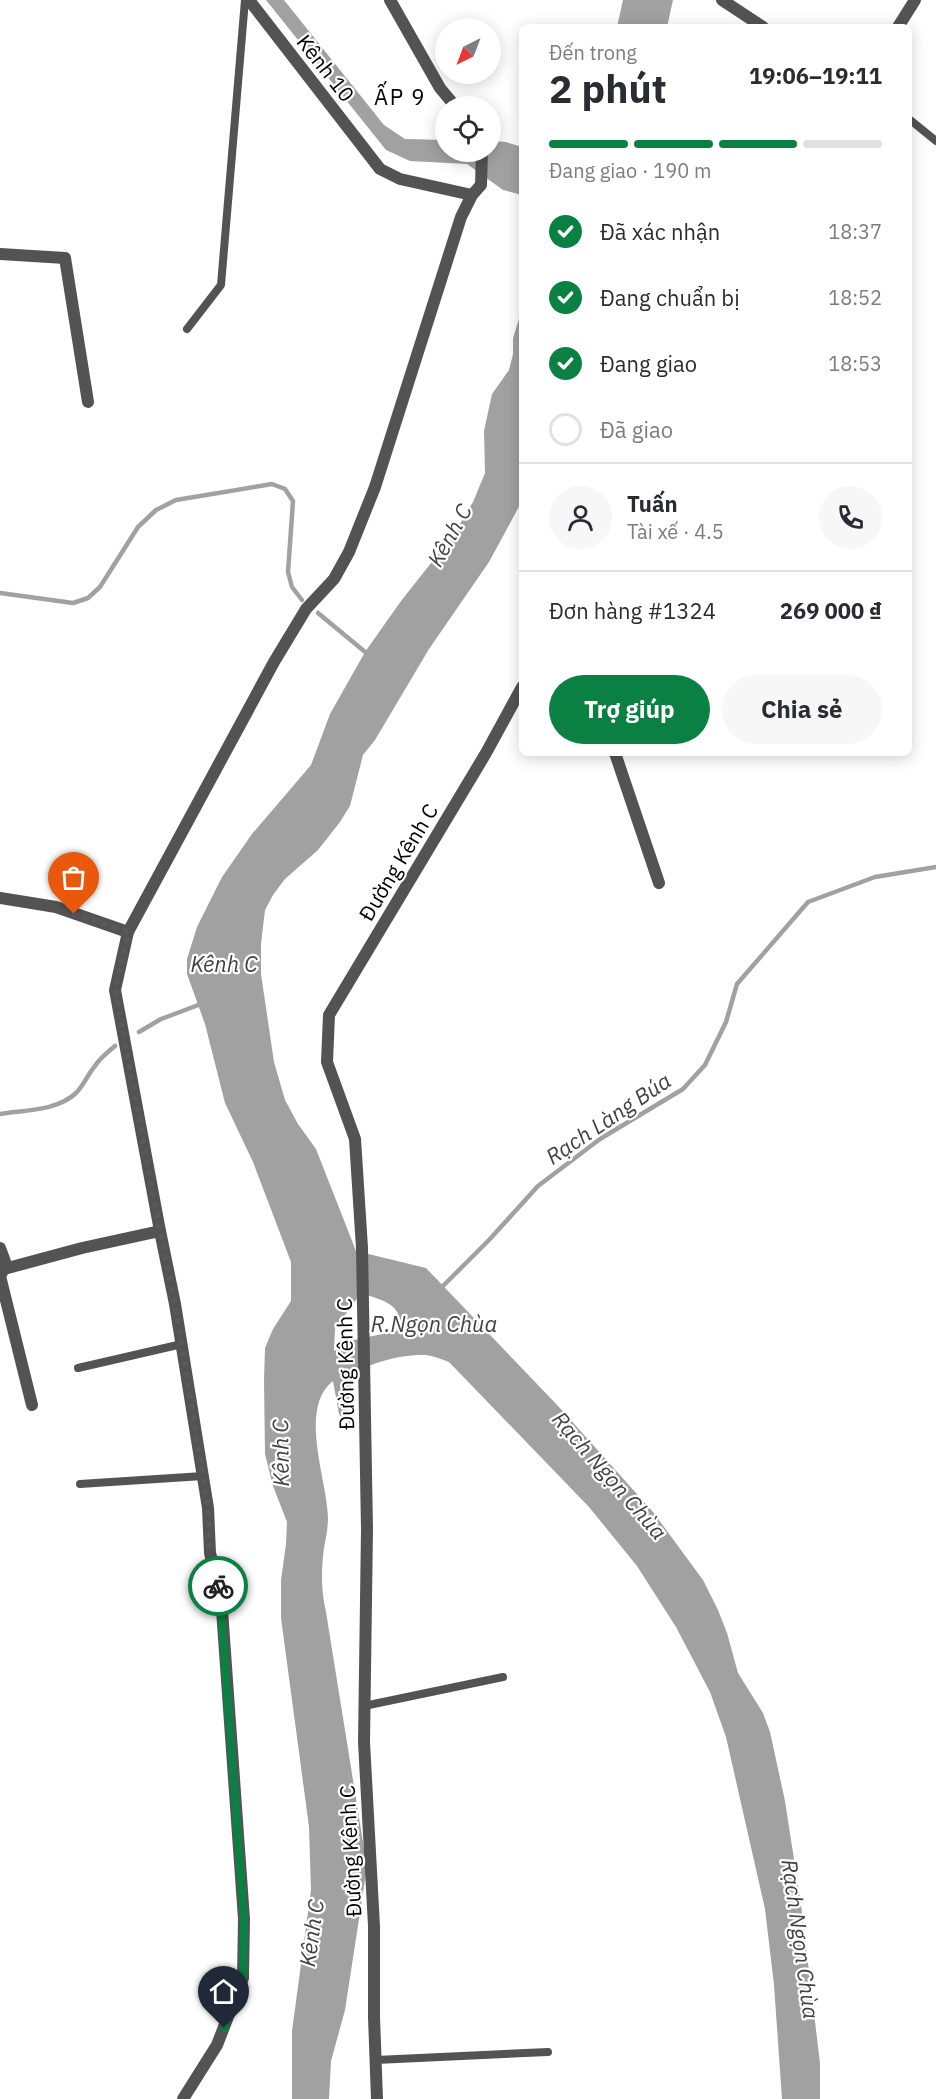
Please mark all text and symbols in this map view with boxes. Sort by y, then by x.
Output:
north arrow [435,18,501,84]
map controls [435,18,501,162]
street label: Kênh 10 [291,29,361,107]
text: Đến trong [549,39,637,66]
text: 19:06–19:11 [749,61,882,90]
text: 2 phút [549,63,667,114]
district label: ẤP 9 [374,80,426,111]
button: locate [435,96,501,162]
text: Đang giao · 190 m [549,157,711,184]
icon: check [549,215,582,248]
text: Đã xác nhận [600,217,720,246]
text: 18:37 [828,218,882,245]
icon: check [549,281,582,314]
text: Đang chuẩn bị [600,283,740,312]
text: 18:52 [828,284,882,311]
icon: check [549,347,582,380]
text: Đang giao [600,349,697,378]
text: 18:53 [828,350,882,377]
text: Đã giao [600,415,673,444]
button: person [549,486,612,549]
button: phone [819,486,882,549]
text: Tuấn [627,489,678,518]
water label: Kênh C [420,498,478,571]
text: Tài xế · 4.5 [627,518,724,545]
text: Đơn hàng #1324 [549,596,716,625]
text: 269 000 ₫ [780,596,882,625]
button: Trợ giúp [549,675,710,744]
button: Chia sẻ [722,675,882,744]
street label: Đường Kênh C [352,798,444,926]
pin [48,852,99,914]
icon: bag [57,861,90,894]
water label: Kênh C [190,949,258,978]
water label: Rạch Làng Búa [540,1065,676,1171]
street label: Đường Kênh C [330,1298,360,1430]
water label: R.Ngọn Chùa [371,1309,497,1338]
water label: Rạch Ngọn Chùa [546,1405,674,1545]
water label: Kênh C [265,1418,295,1487]
courier [188,1556,248,1616]
icon: bike [202,1570,235,1603]
street label: Đường Kênh C [333,1784,367,1918]
water label: Rạch Ngọn Chùa [775,1857,827,2021]
water label: Kênh C [292,1897,330,1968]
pin [198,1966,249,2028]
icon: home [207,1975,240,2008]

